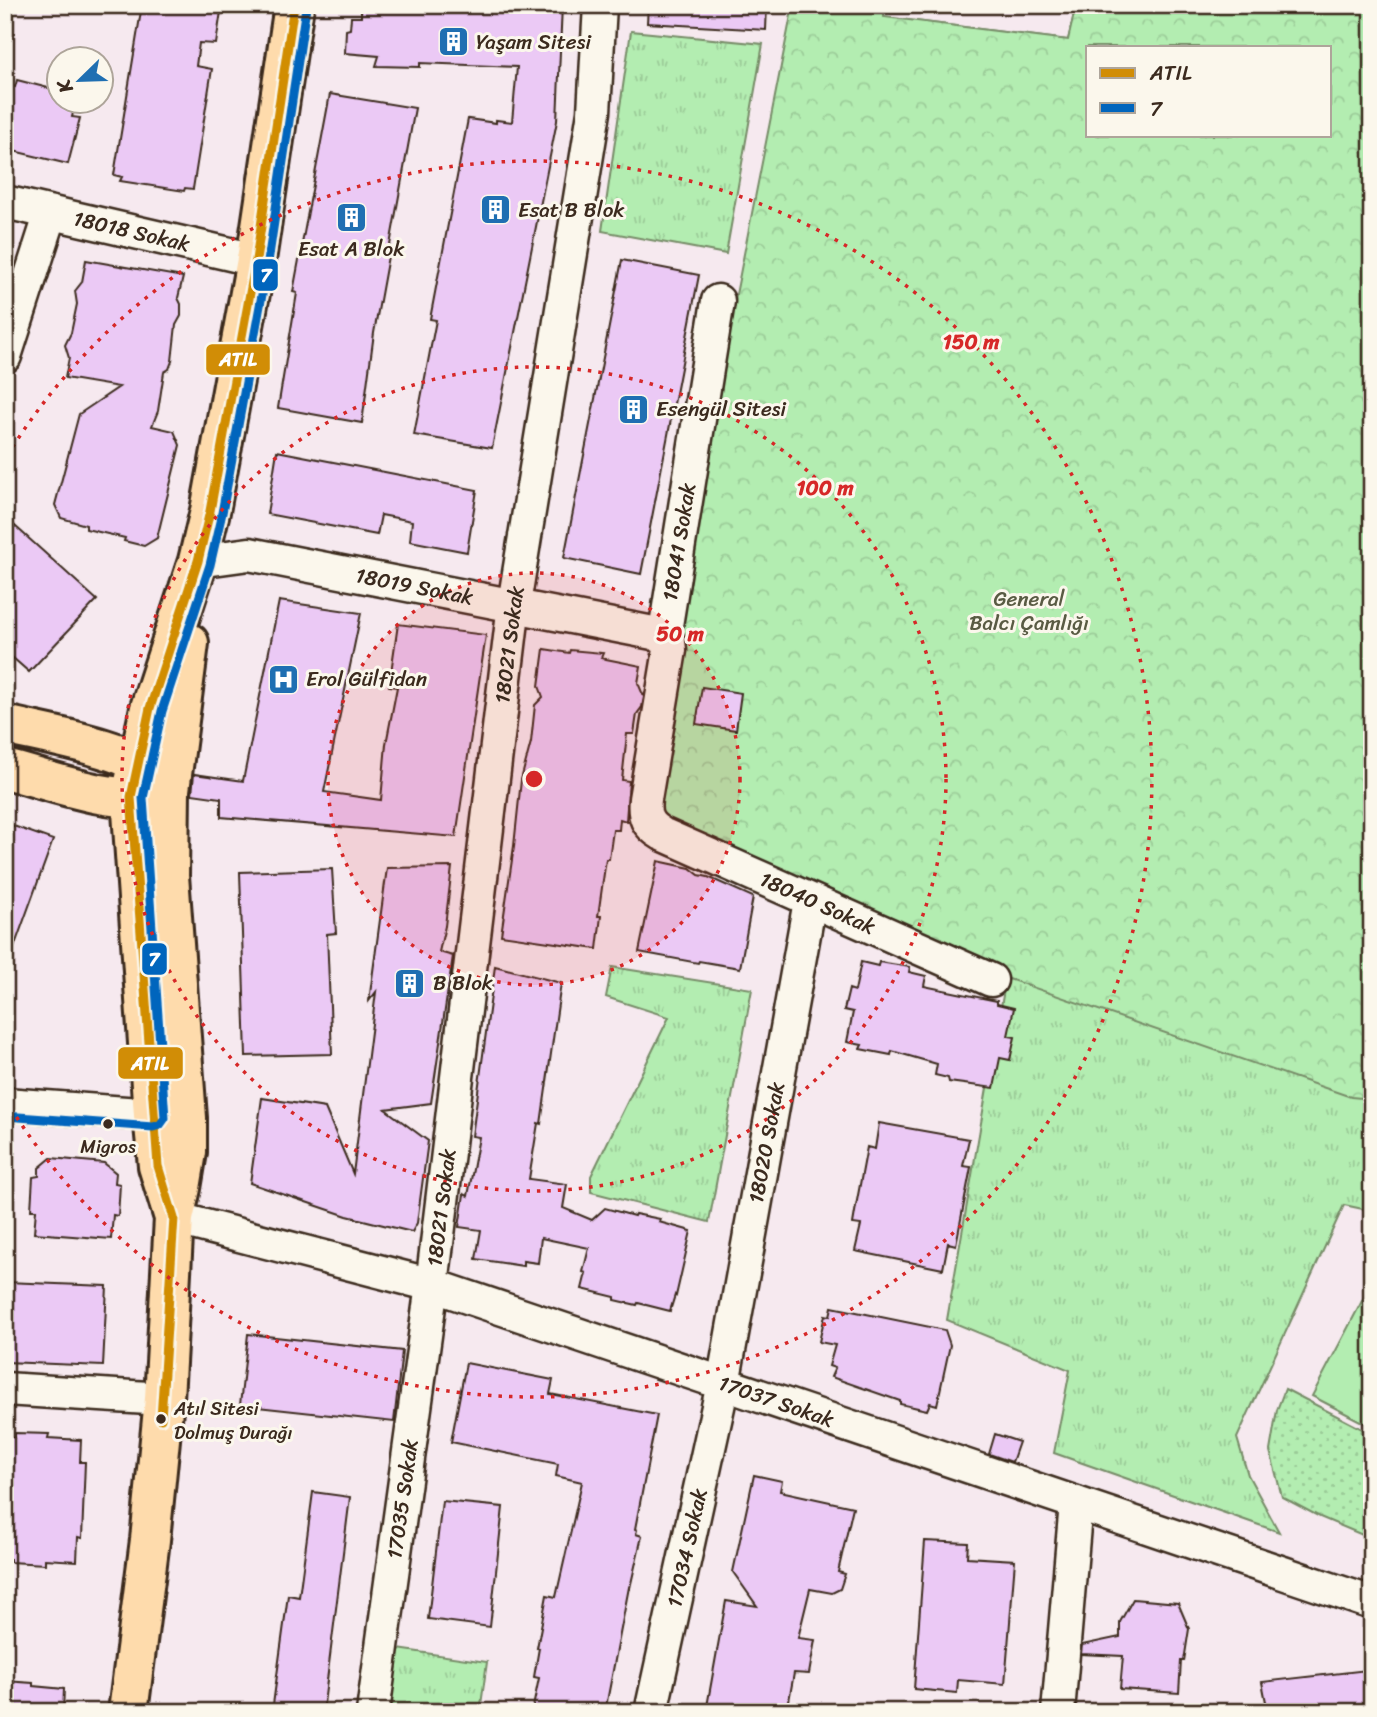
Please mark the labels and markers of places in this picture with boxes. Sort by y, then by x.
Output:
place label: Yaşam Sitesi [476,23,592,61]
building icon: Yaşam Sitesi [436,25,470,59]
place label: Esat B Blok [518,191,625,229]
building icon: Esat B Blok [478,193,512,227]
building icon: Esat A Blok [334,200,368,234]
place label: Esat A Blok [298,230,405,268]
place label: Esengül Sitesi [656,390,787,428]
building icon: Esengül Sitesi [616,392,650,426]
place label: Erol Gülfidan [306,660,427,698]
hospital icon: Erol Gülfidan [266,662,300,696]
centre of rings [522,767,546,791]
place label: B Blok [433,964,493,1002]
building icon: B Blok [393,966,427,1000]
marker: Migros [101,1117,115,1131]
place label: Migros [80,1130,136,1163]
place label: Atıl Sitesi Dolmuş Durağı [173,1392,293,1449]
marker: Atıl Sitesi Dolmuş Durağı [154,1412,168,1426]

